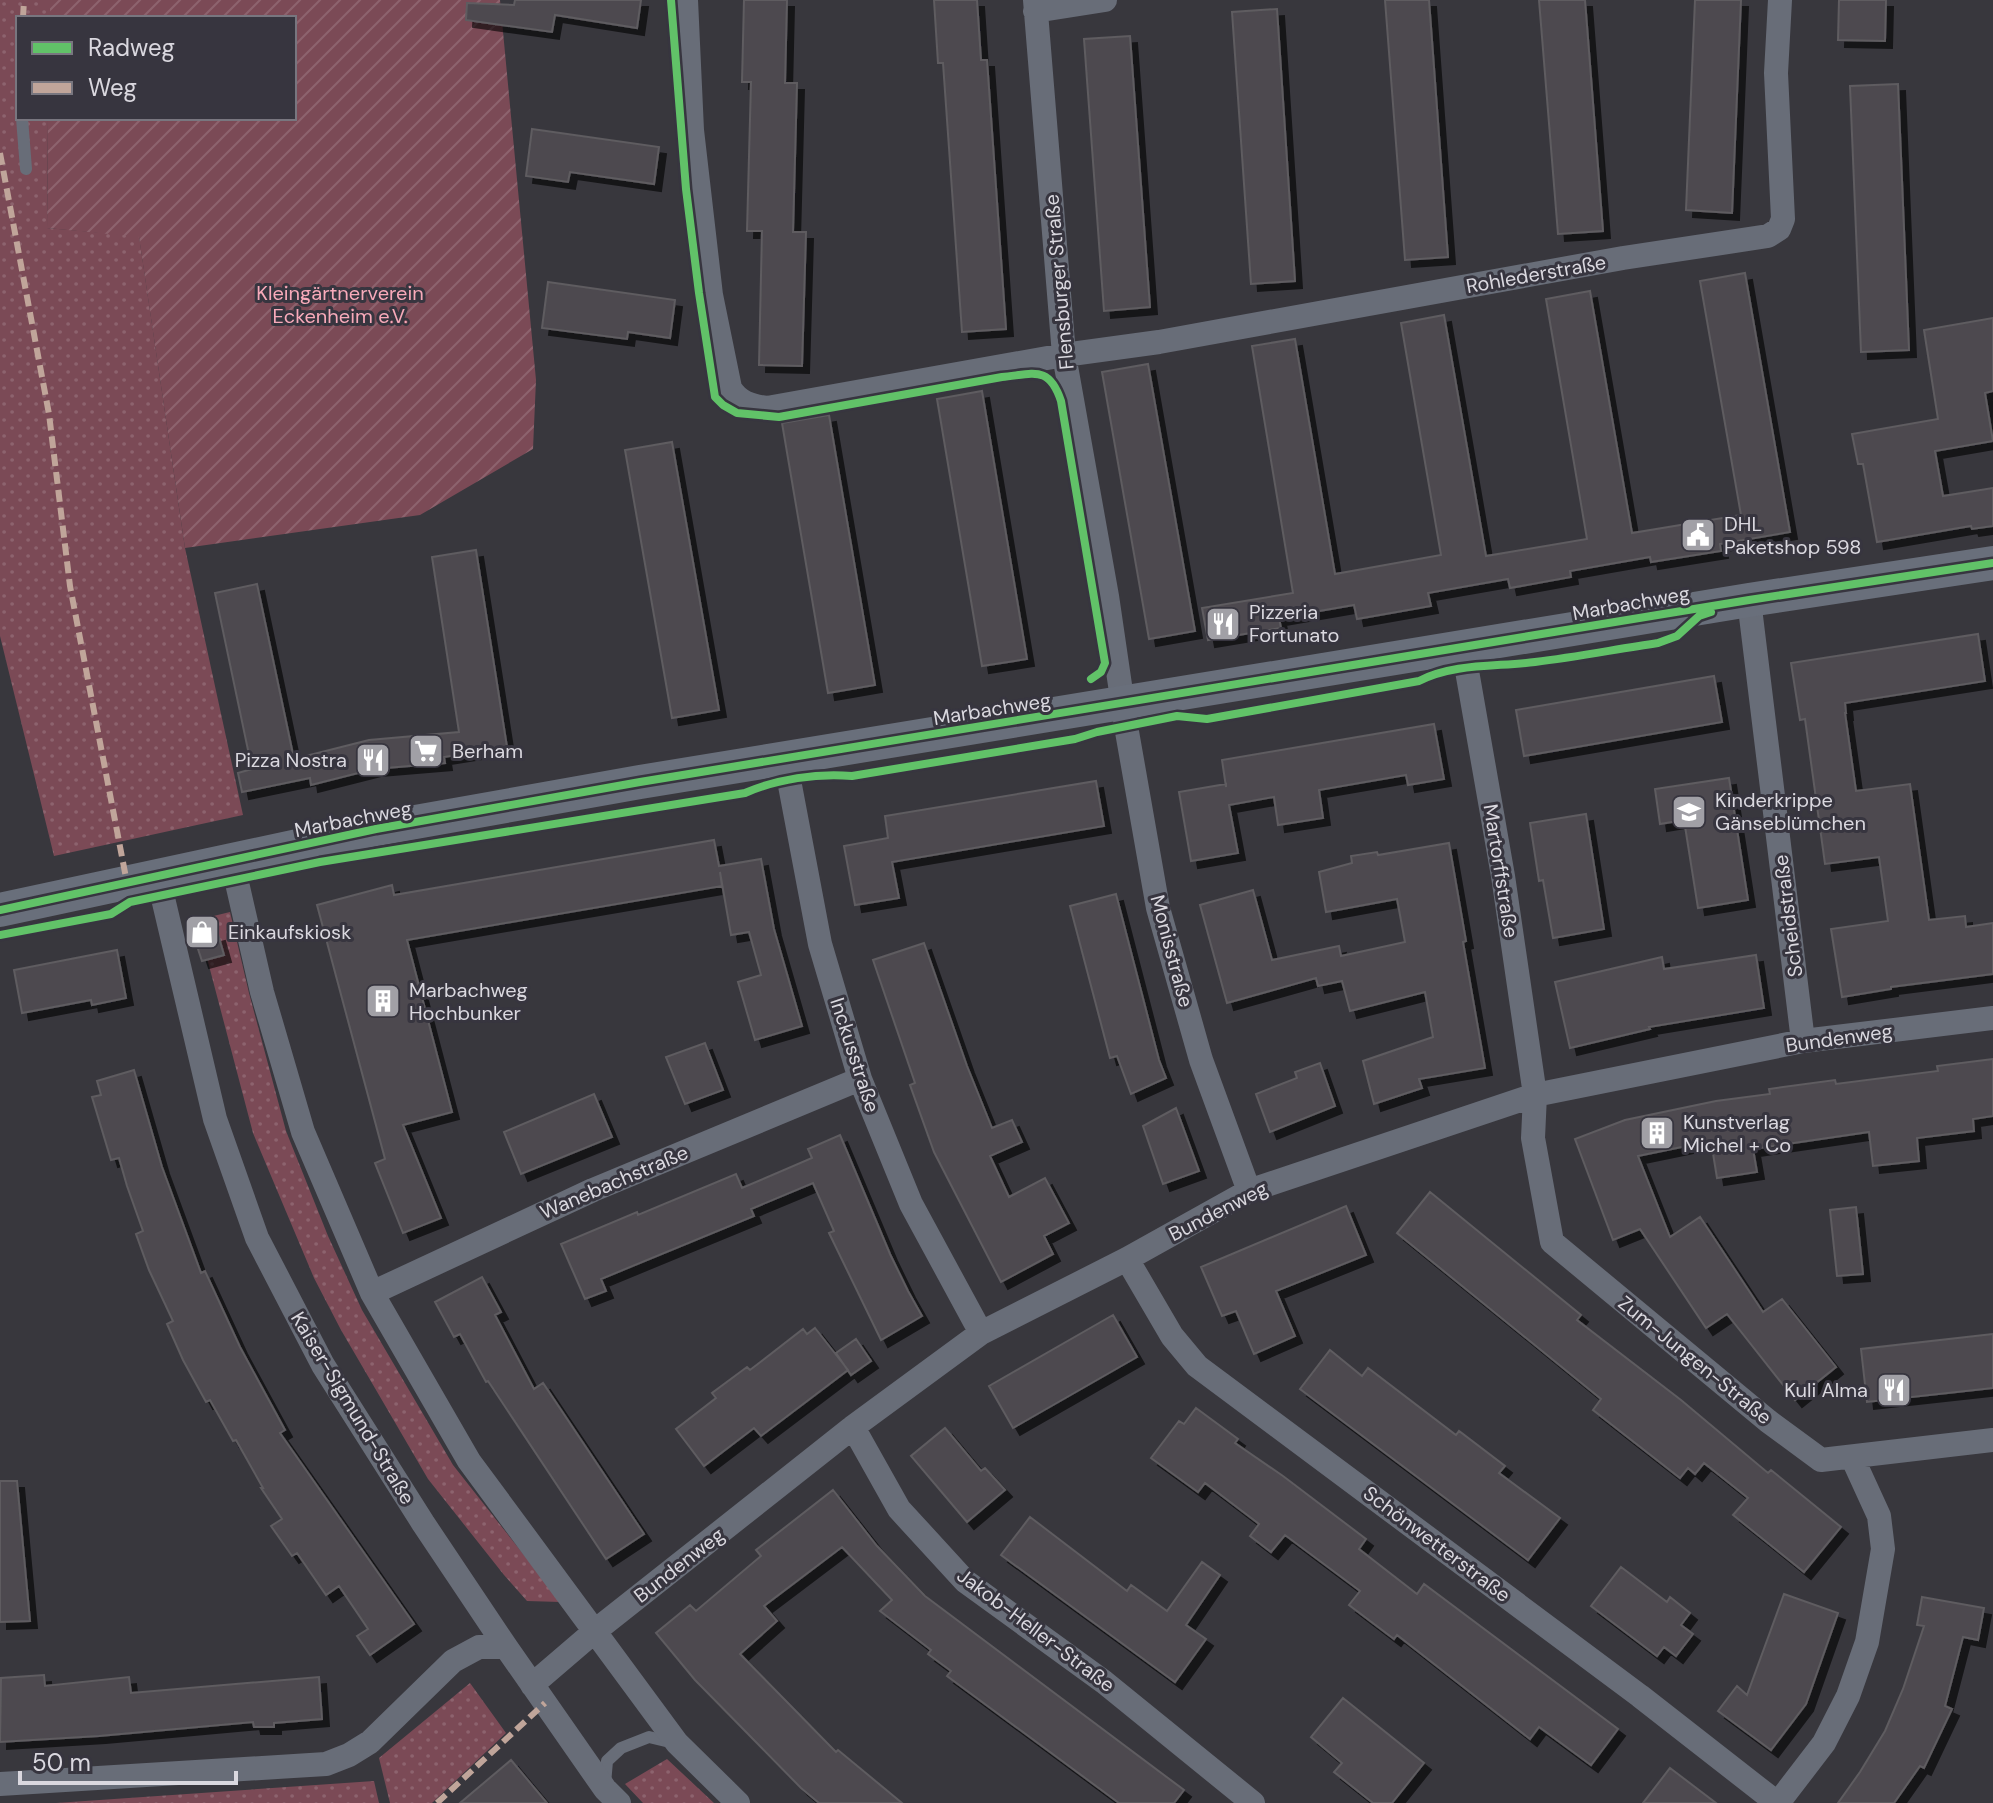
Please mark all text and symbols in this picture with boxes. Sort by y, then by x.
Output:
legend [16,16,296,120]
text: Radweg [88,32,175,63]
text: Weg [88,72,137,103]
street label: Flensburger Straße [1038,193,1080,371]
street label: Rohlederstraße [1464,249,1608,299]
park label: Kleingärtnerverein Eckenheim e.V. [256,280,424,329]
place label: DHL Paketshop 598 [1724,511,1861,560]
public building icon: DHL Paketshop 598 [1679,516,1717,554]
street label: Marbachweg [1570,580,1692,626]
place label: Pizzeria Fortunato [1249,599,1339,648]
restaurant icon: Pizzeria Fortunato [1204,605,1242,643]
street label: Marbachweg [931,687,1053,731]
supermarket icon: Berham [407,732,445,770]
place label: Berham [452,738,523,764]
restaurant icon: Pizza Nostra [354,741,392,779]
place label: Pizza Nostra [235,747,347,773]
place label: Kinderkrippe Gänseblümchen [1715,787,1866,836]
school or university icon: Kinderkrippe Gänseblümchen [1670,793,1708,831]
street label: Marbachweg [292,795,414,843]
street label: Martorffstraße [1478,802,1524,940]
street label: Scheidstraße [1768,853,1808,979]
street label: Monisstraße [1145,892,1199,1010]
shop icon: Einkaufskiosk [183,913,221,951]
place label: Einkaufskiosk [228,919,351,945]
place label: Marbachweg Hochbunker [409,977,528,1026]
building icon: Marbachweg Hochbunker [364,982,402,1020]
street label: Inckusstraße [824,994,886,1116]
street label: Bundenweg [1784,1018,1894,1058]
place label: Kunstverlag Michel + Co [1683,1109,1791,1158]
building icon: Kunstverlag Michel + Co [1638,1114,1676,1152]
street label: Wanebachstraße [536,1139,692,1225]
street label: Bundenweg [1164,1175,1272,1247]
street label: Zum-Jungen-Straße [1613,1290,1777,1430]
street label: Kaiser-Sigmund-Straße [285,1307,421,1509]
restaurant icon: Kuli Alma [1875,1371,1913,1409]
place label: Kuli Alma [1784,1377,1868,1403]
street label: Schönwetterstraße [1358,1480,1516,1608]
street label: Bundenweg [629,1522,729,1608]
street label: Jakob-Heller-Straße [952,1562,1120,1698]
scale bar [20,1735,236,1785]
text: 50 m [32,1747,91,1778]

